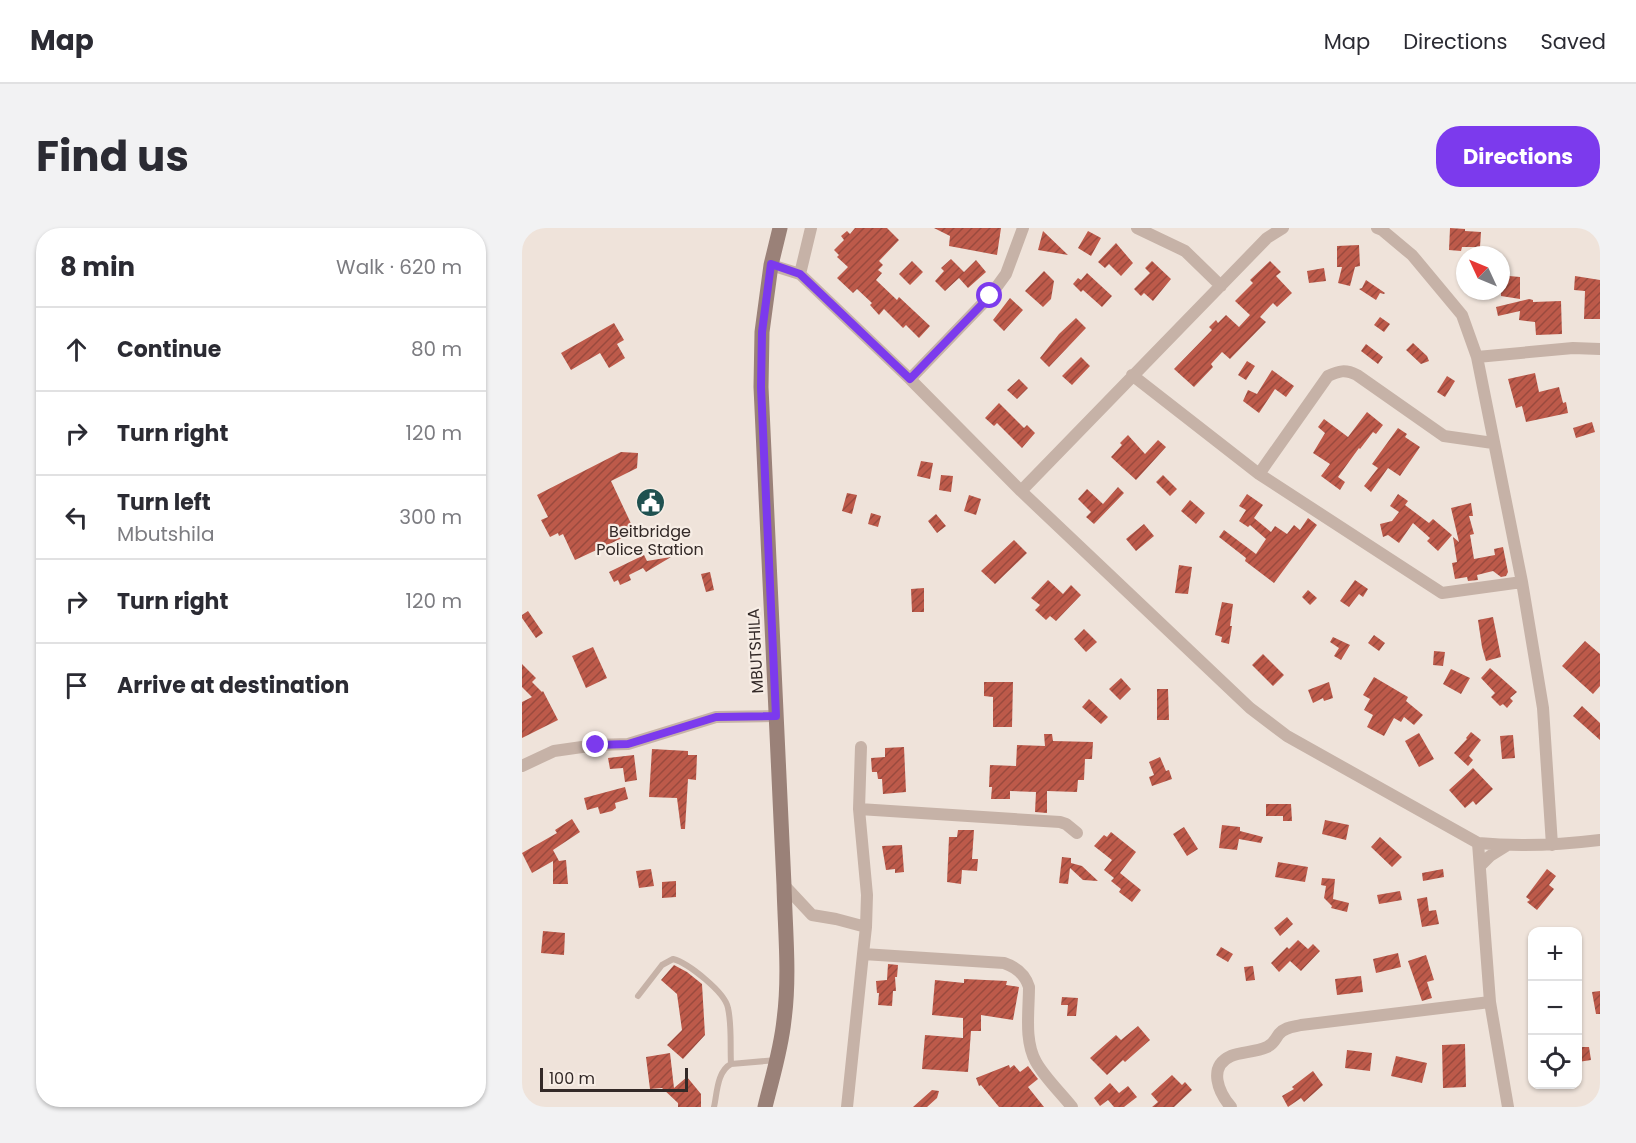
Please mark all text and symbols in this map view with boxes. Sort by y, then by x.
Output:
text: Map [30,21,94,60]
text: Map [1324,27,1370,56]
text: Directions [1403,27,1507,56]
text: Saved [1540,27,1606,56]
button: Directions [1436,126,1600,187]
text: Find us [36,127,189,186]
north arrow [1456,246,1510,300]
text: 8 min [60,249,135,285]
text: Walk · 620 m [336,253,462,281]
route start [976,282,1002,308]
icon: ahead [60,333,93,366]
text: Continue [117,334,221,365]
text: 80 m [411,335,462,363]
icon: right [60,417,93,450]
text: Turn right [117,418,228,449]
text: 120 m [406,419,462,447]
text: Turn left [117,487,211,518]
public building icon: Beitbridge Police Station [634,487,666,519]
icon: left [60,501,93,534]
text: 300 m [399,503,462,531]
text: Mbutshila [117,520,214,548]
place label: Beitbridge Police Station [596,520,704,561]
icon: right [60,585,93,618]
text: Turn right [117,586,228,617]
text: 120 m [406,587,462,615]
street label: MBUTSHILA [742,608,769,694]
icon: arrive [60,669,93,702]
text: Arrive at destination [117,670,349,701]
route end [582,731,608,757]
map controls [1528,927,1582,1089]
button: + [1528,927,1582,981]
button: − [1528,981,1582,1035]
button: locate [1528,1035,1582,1089]
scale bar [540,1065,688,1092]
text: 100 m [549,1067,595,1090]

